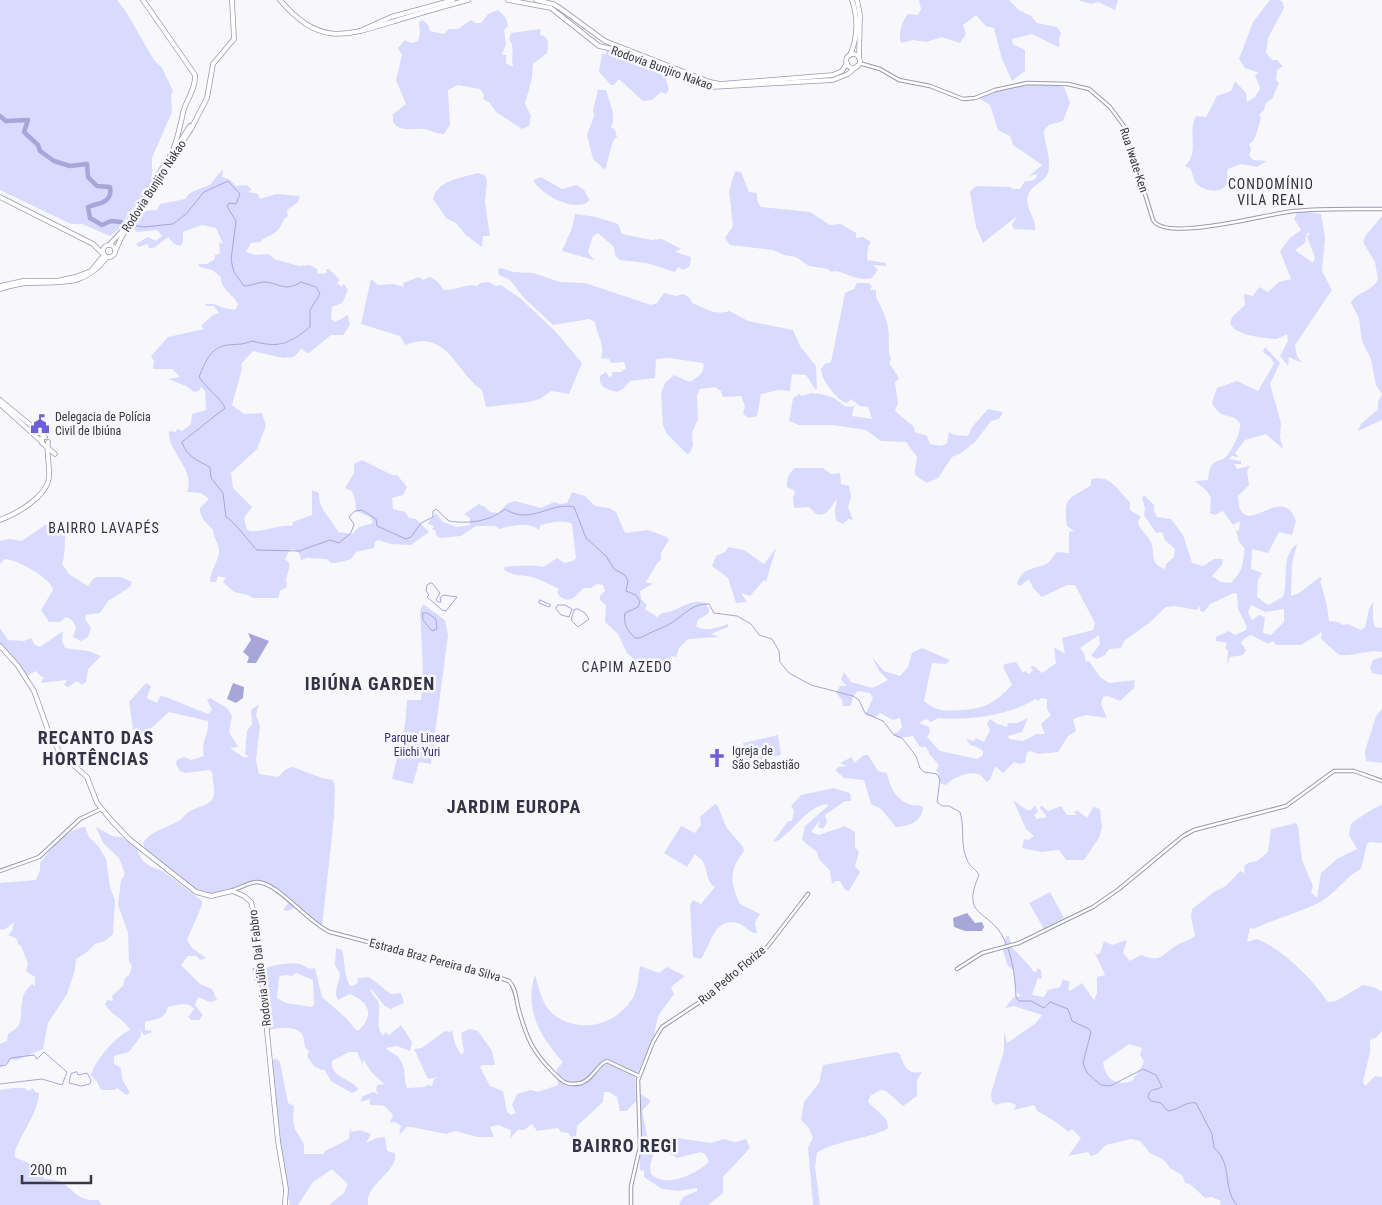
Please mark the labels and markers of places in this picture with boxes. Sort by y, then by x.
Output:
place label: Delegacia de Polícia Civil de Ibiúna [55,410,151,438]
public building icon: Delegacia de Polícia Civil de Ibiúna [29,413,51,435]
place label: Igreja de São Sebastião [732,744,800,772]
church icon: Igreja de São Sebastião [706,747,728,769]

